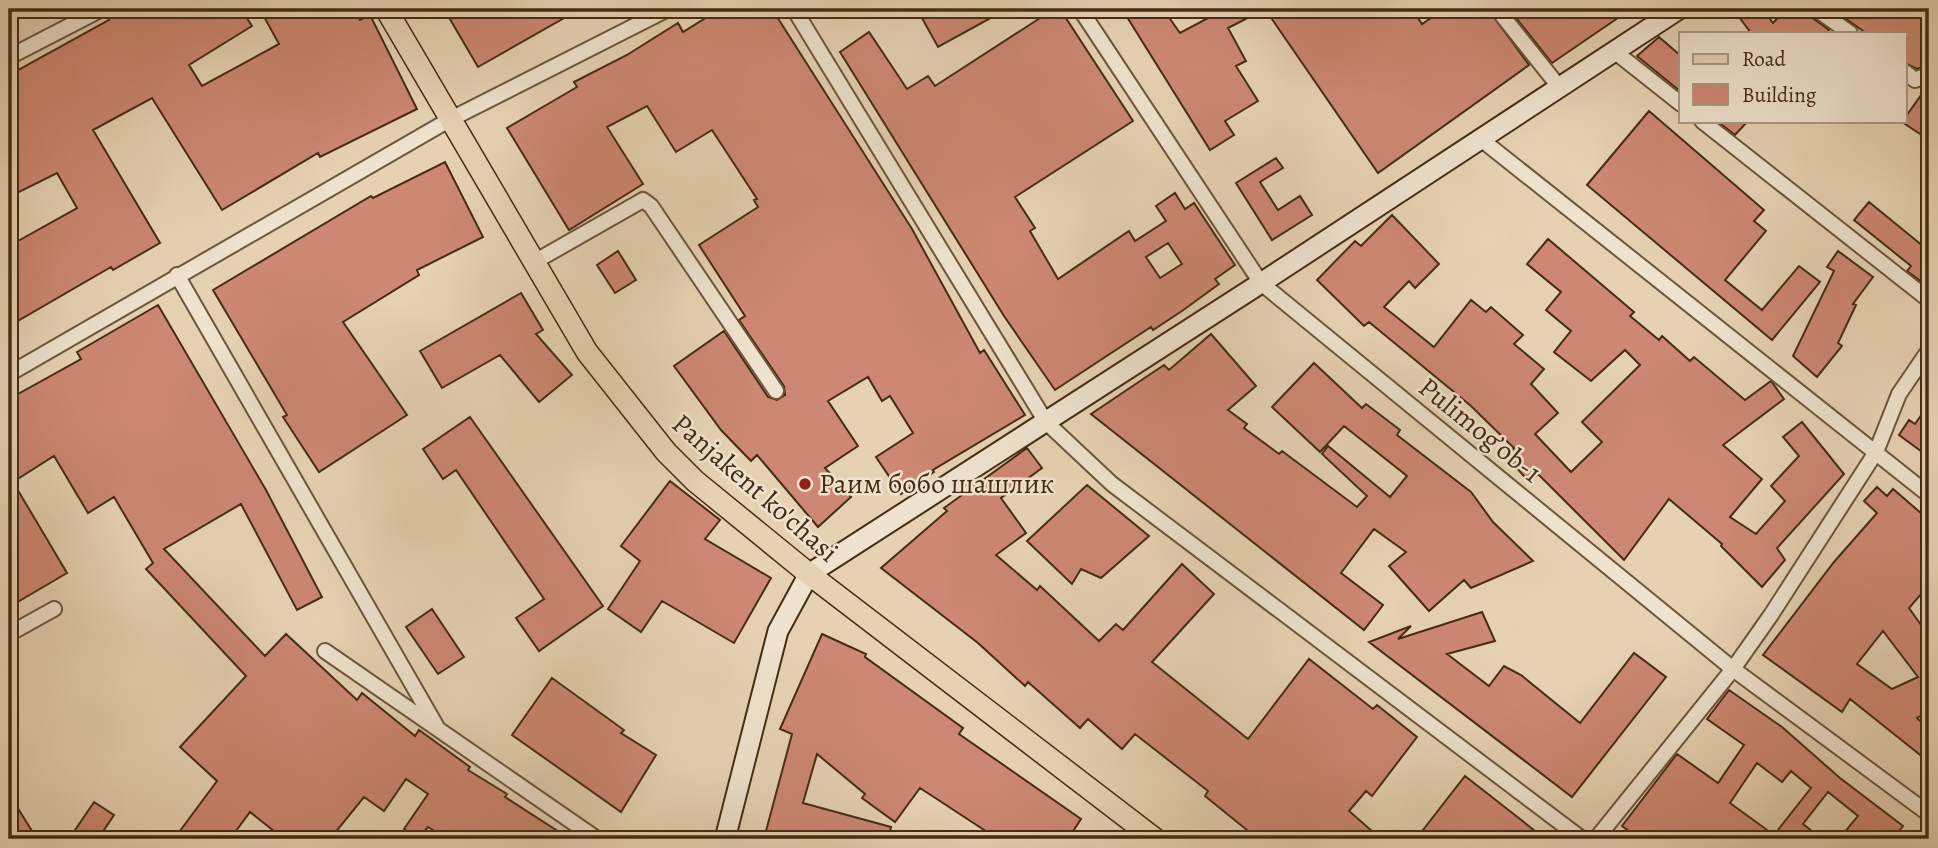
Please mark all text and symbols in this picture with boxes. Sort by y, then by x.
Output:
legend [1679,32,1906,122]
text: Road [1742,45,1786,73]
text: Building [1742,81,1817,109]
street label: Pulimog’ob-1 [1410,369,1550,491]
street label: Panjakent ko'chasi [664,405,846,571]
place label: Раим бобо шашлик [819,465,1054,503]
marker: Раим бобо шашлик [797,476,813,492]

